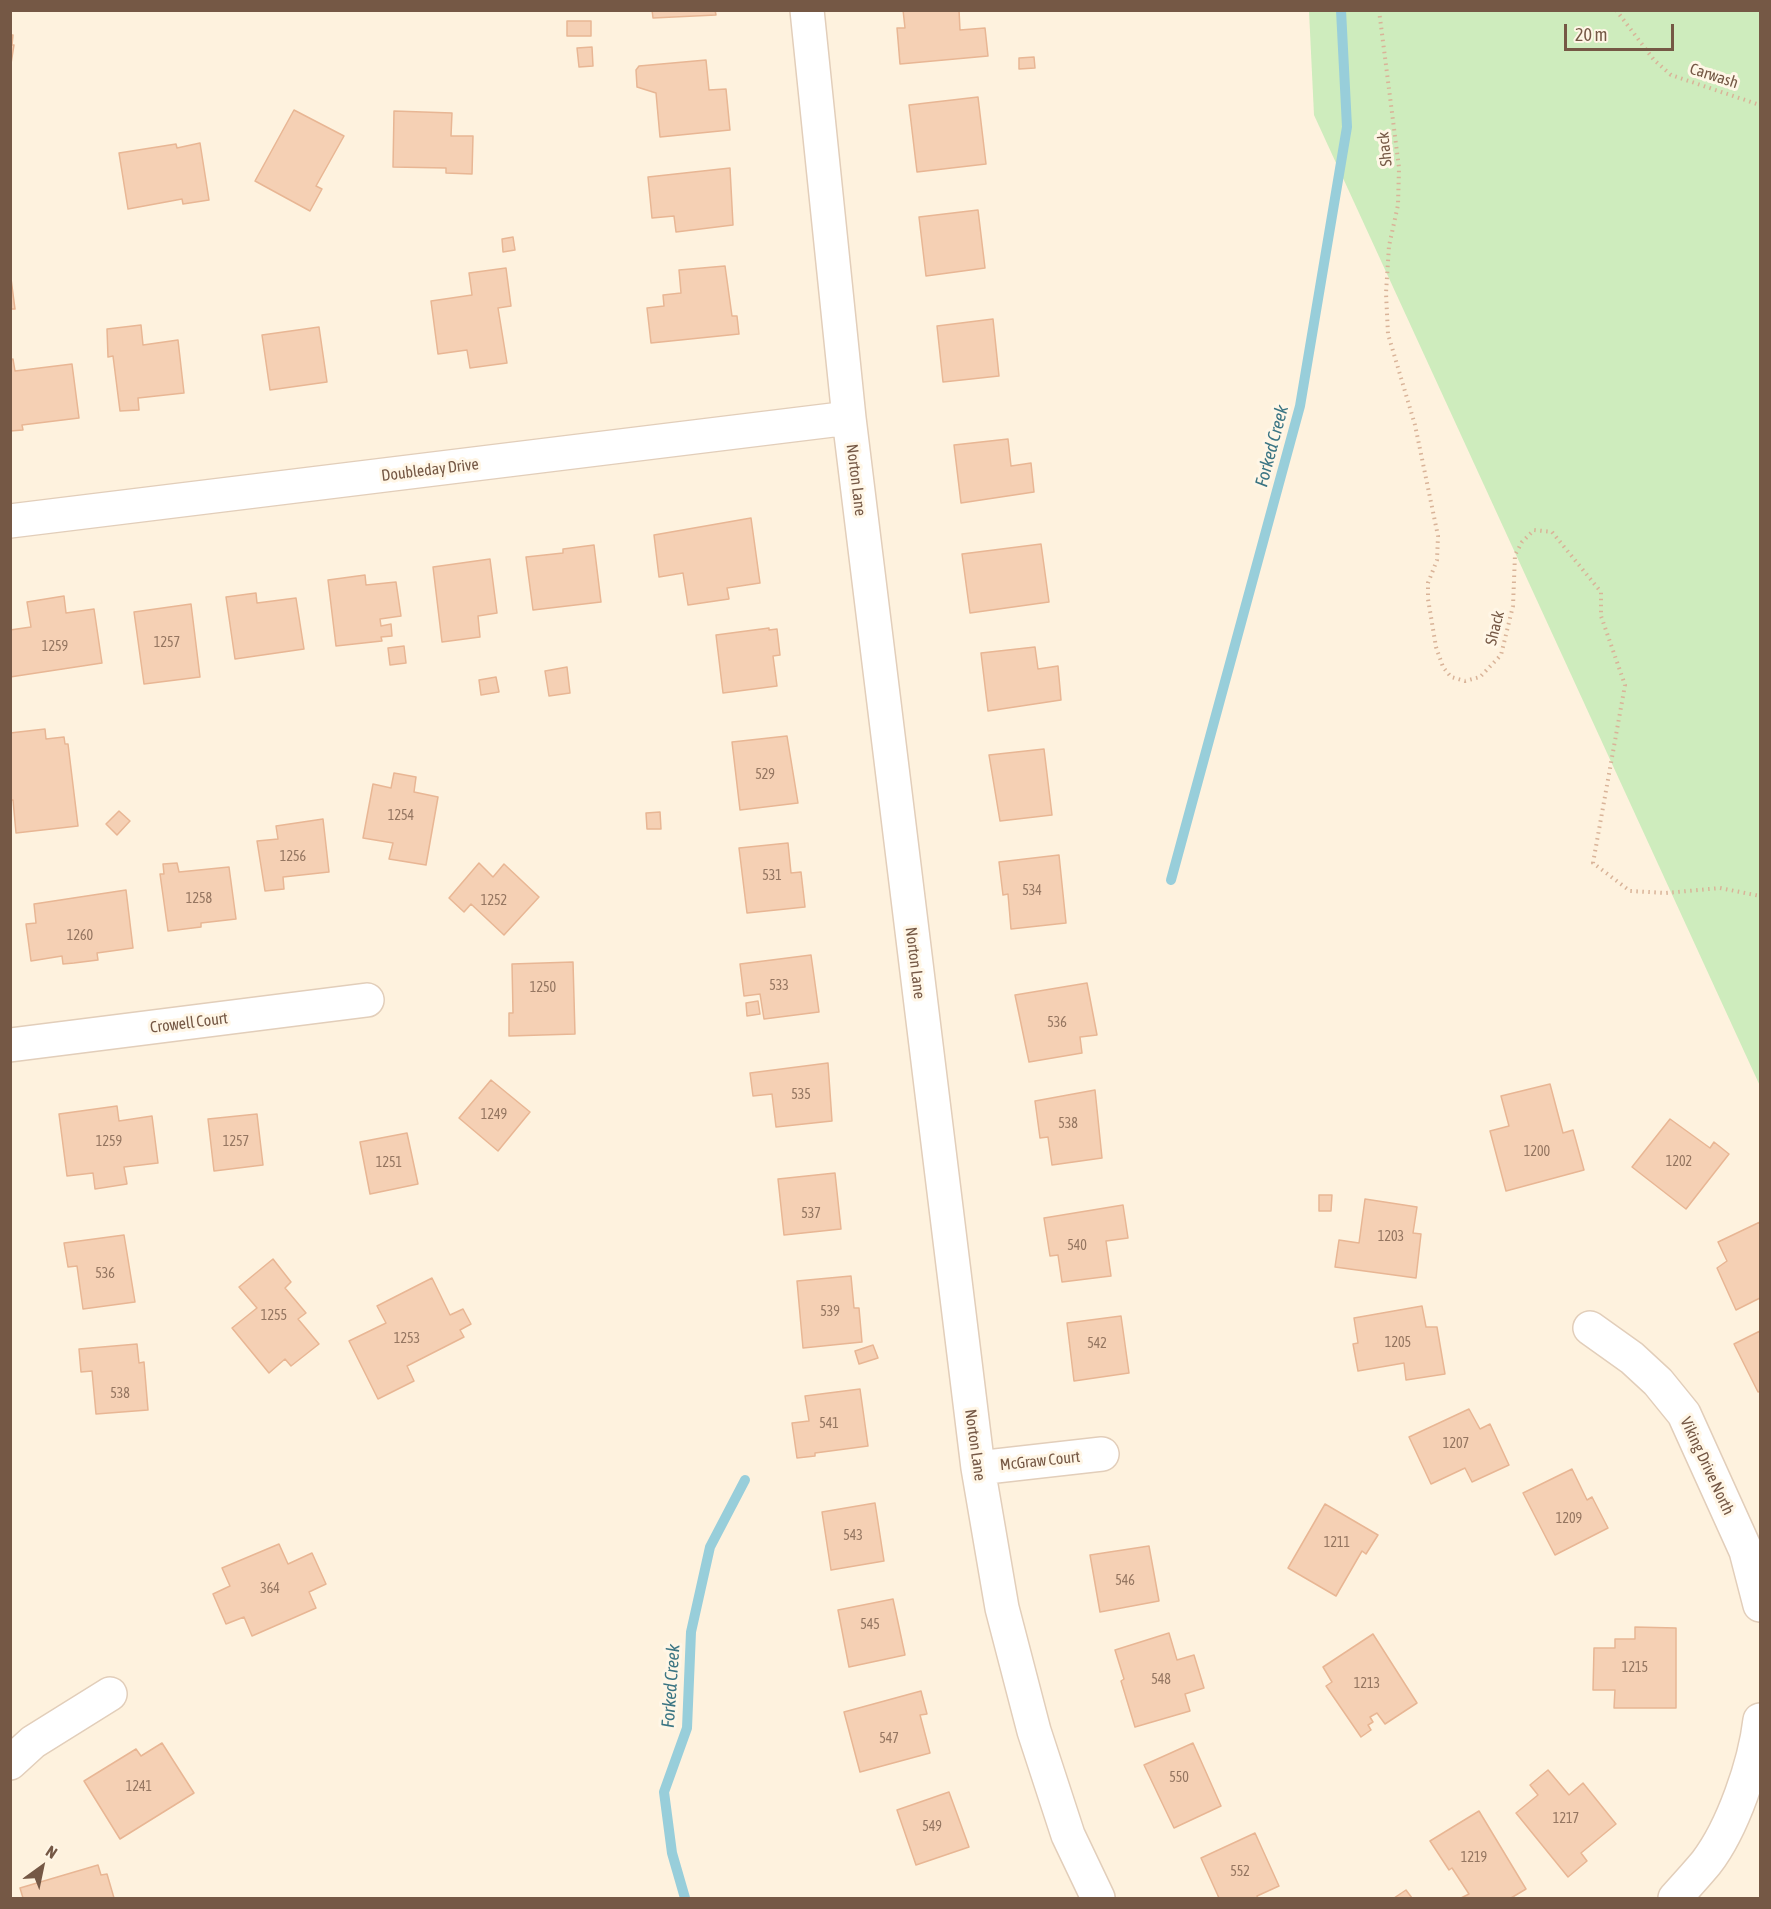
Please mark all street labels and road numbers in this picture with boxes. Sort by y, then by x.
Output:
street label: Carwash [1687,59,1741,93]
street label: Shack [1374,131,1396,167]
street label: Norton Lane [842,443,870,517]
street label: Doubleday Drive [380,455,480,485]
street label: Shack [1481,609,1509,647]
street label: Norton Lane [901,926,929,1000]
street label: Crowell Court [149,1009,229,1037]
street label: Norton Lane [960,1408,990,1482]
street label: Viking Drive North [1676,1414,1738,1518]
street label: McGraw Court [999,1447,1081,1475]

